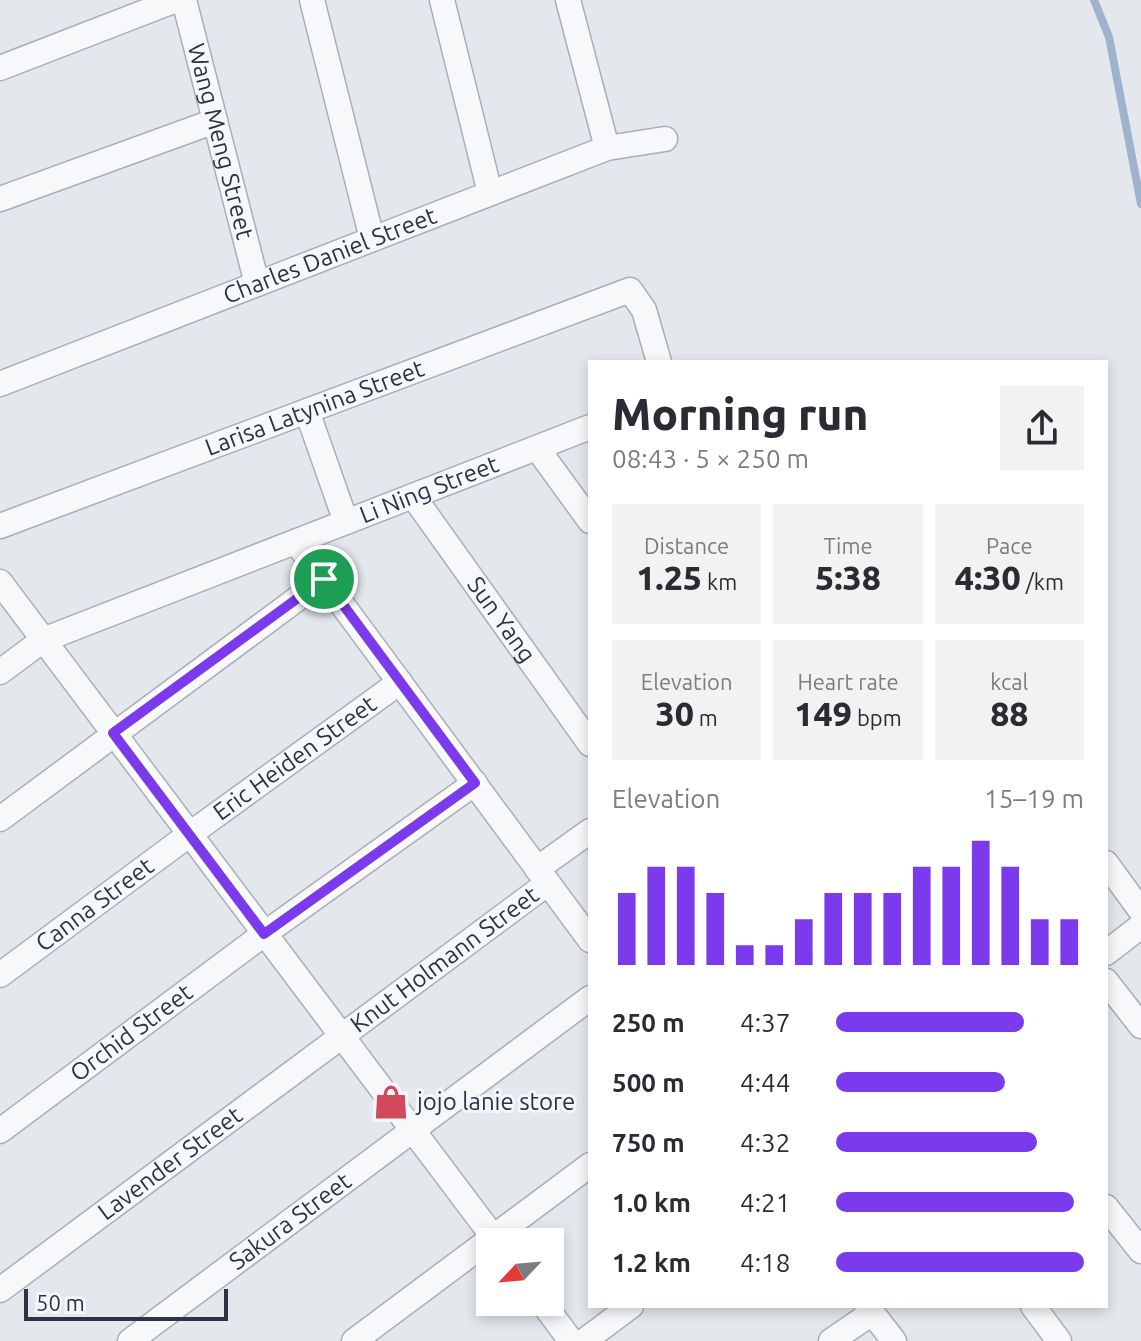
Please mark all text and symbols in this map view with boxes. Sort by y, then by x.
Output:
street label: Wang Meng Street [183,40,259,243]
street label: Charles Daniel Street [219,201,441,309]
street label: Larisa Latynina Street [201,354,428,461]
button: share [1000,386,1084,470]
text: Morning run [612,389,868,438]
text: 08:43 · 5 × 250 m [612,444,809,473]
street label: Li Ning Street [356,450,503,528]
text: Distance [644,533,729,558]
text: Time [823,533,873,558]
text: Pace [986,533,1033,558]
pin [290,545,358,613]
icon: arrive [302,557,346,601]
text: 1.25 [636,558,702,596]
text: 5:38 [815,558,881,596]
text: 4:30 [955,558,1021,596]
text: km [702,569,737,594]
text: /km [1021,569,1064,594]
street label: Sun Yang [462,572,541,667]
text: Elevation [641,669,733,694]
text: Heart rate [797,669,899,694]
text: kcal [990,669,1028,694]
street label: Eric Heiden Street [208,689,382,826]
text: 30 [655,694,694,732]
text: 149 [794,694,852,732]
text: 88 [990,694,1029,732]
text: m [694,705,718,730]
text: bpm [852,705,902,730]
text: Elevation [612,784,720,813]
text: 15–19 m [984,784,1084,813]
street label: Canna Street [30,852,159,957]
street label: Knut Holmann Street [345,880,544,1038]
street label: Orchid Street [65,978,198,1087]
text: 250 m [612,1008,685,1037]
text: 4:37 [740,1008,790,1037]
text: 500 m [612,1068,685,1097]
text: 4:44 [740,1068,790,1097]
shop icon: jojo lanie store [372,1083,410,1121]
place label: jojo lanie store [415,1088,575,1115]
street label: Lavender Street [93,1101,247,1225]
text: 750 m [612,1128,685,1157]
text: 4:32 [740,1128,790,1157]
street label: Sakura Street [224,1167,357,1275]
text: 1.0 km [612,1188,691,1217]
text: 4:21 [740,1188,790,1217]
north arrow [476,1228,564,1316]
map controls [476,1228,564,1316]
text: 1.2 km [612,1248,691,1277]
text: 4:18 [740,1248,790,1277]
scale bar [24,1285,228,1321]
text: 50 m [36,1290,85,1315]

